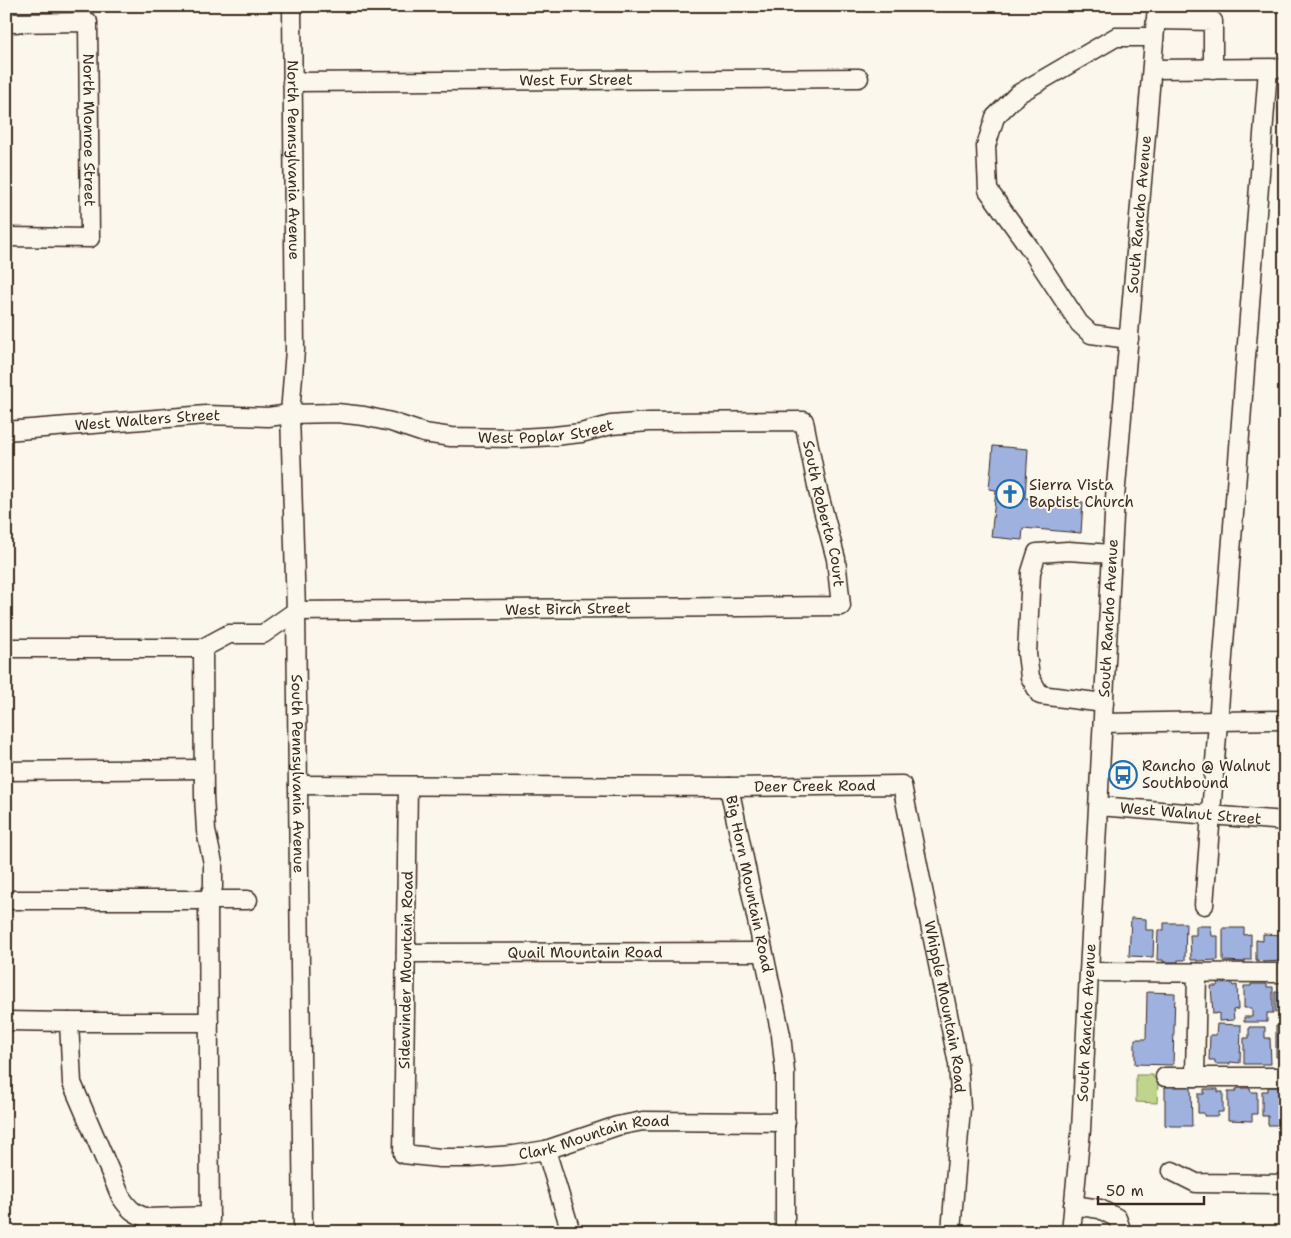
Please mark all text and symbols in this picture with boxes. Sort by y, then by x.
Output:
street label: North Monroe Street [78,53,100,207]
street label: North Pennsylvania Avenue [282,60,304,260]
street label: West Fur Street [519,70,633,90]
street label: South Rancho Avenue [1122,135,1156,294]
street label: West Walters Street [74,405,221,435]
street label: West Poplar Street [478,415,616,448]
street label: South Roberta Court [798,439,849,588]
place label: Sierra Vista Baptist Church [1029,475,1134,512]
church icon: Sierra Vista Baptist Church [995,479,1025,509]
street label: South Rancho Avenue [1094,538,1123,698]
street label: West Birch Street [505,598,631,620]
street label: South Pennsylvania Avenue [287,674,309,873]
place label: Rancho @ Walnut Southbound [1142,756,1271,793]
bus stop icon: Rancho @ Walnut Southbound [1108,760,1138,790]
street label: Deer Creek Road [754,775,876,797]
street label: Big Horn Mountain Road [721,793,778,975]
street label: West Walnut Street [1119,798,1262,829]
street label: Sidewinder Mountain Road [394,870,418,1069]
street label: Whipple Mountain Road [919,919,970,1094]
street label: Quail Mountain Road [507,942,663,963]
street label: South Rancho Avenue [1072,943,1101,1102]
street label: Clark Mountain Road [517,1111,670,1164]
scale bar [1098,1173,1205,1205]
text: 50 m [1106,1181,1144,1201]

